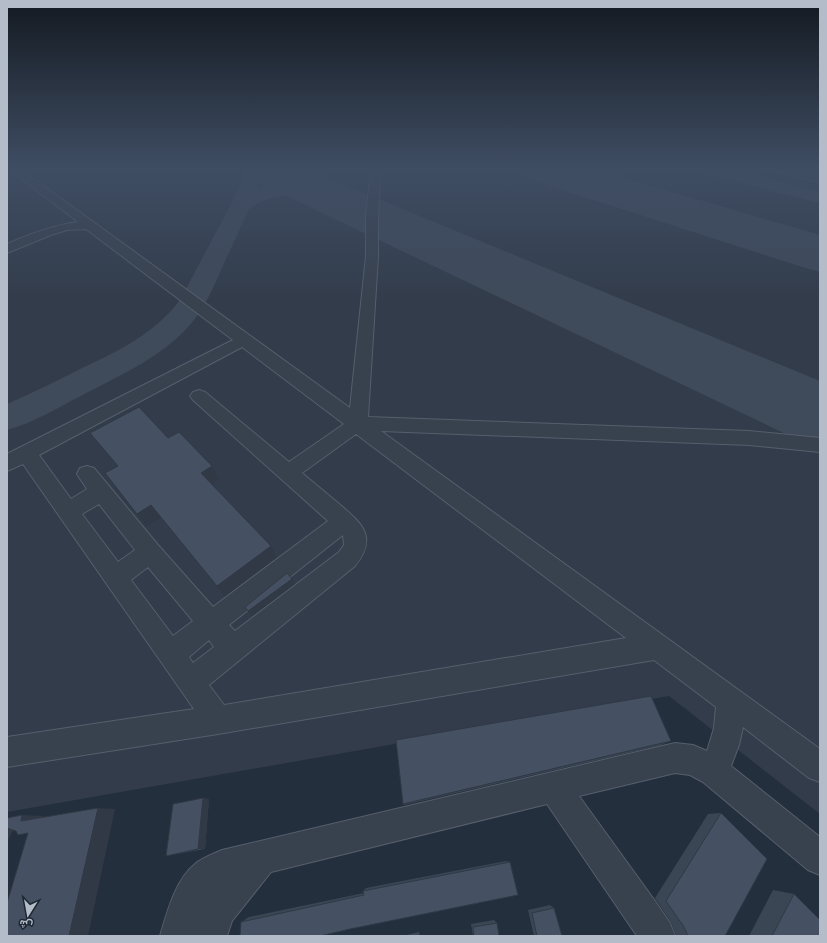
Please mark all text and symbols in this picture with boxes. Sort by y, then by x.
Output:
north arrow [8,895,48,935]
text: ش [18,916,34,934]

